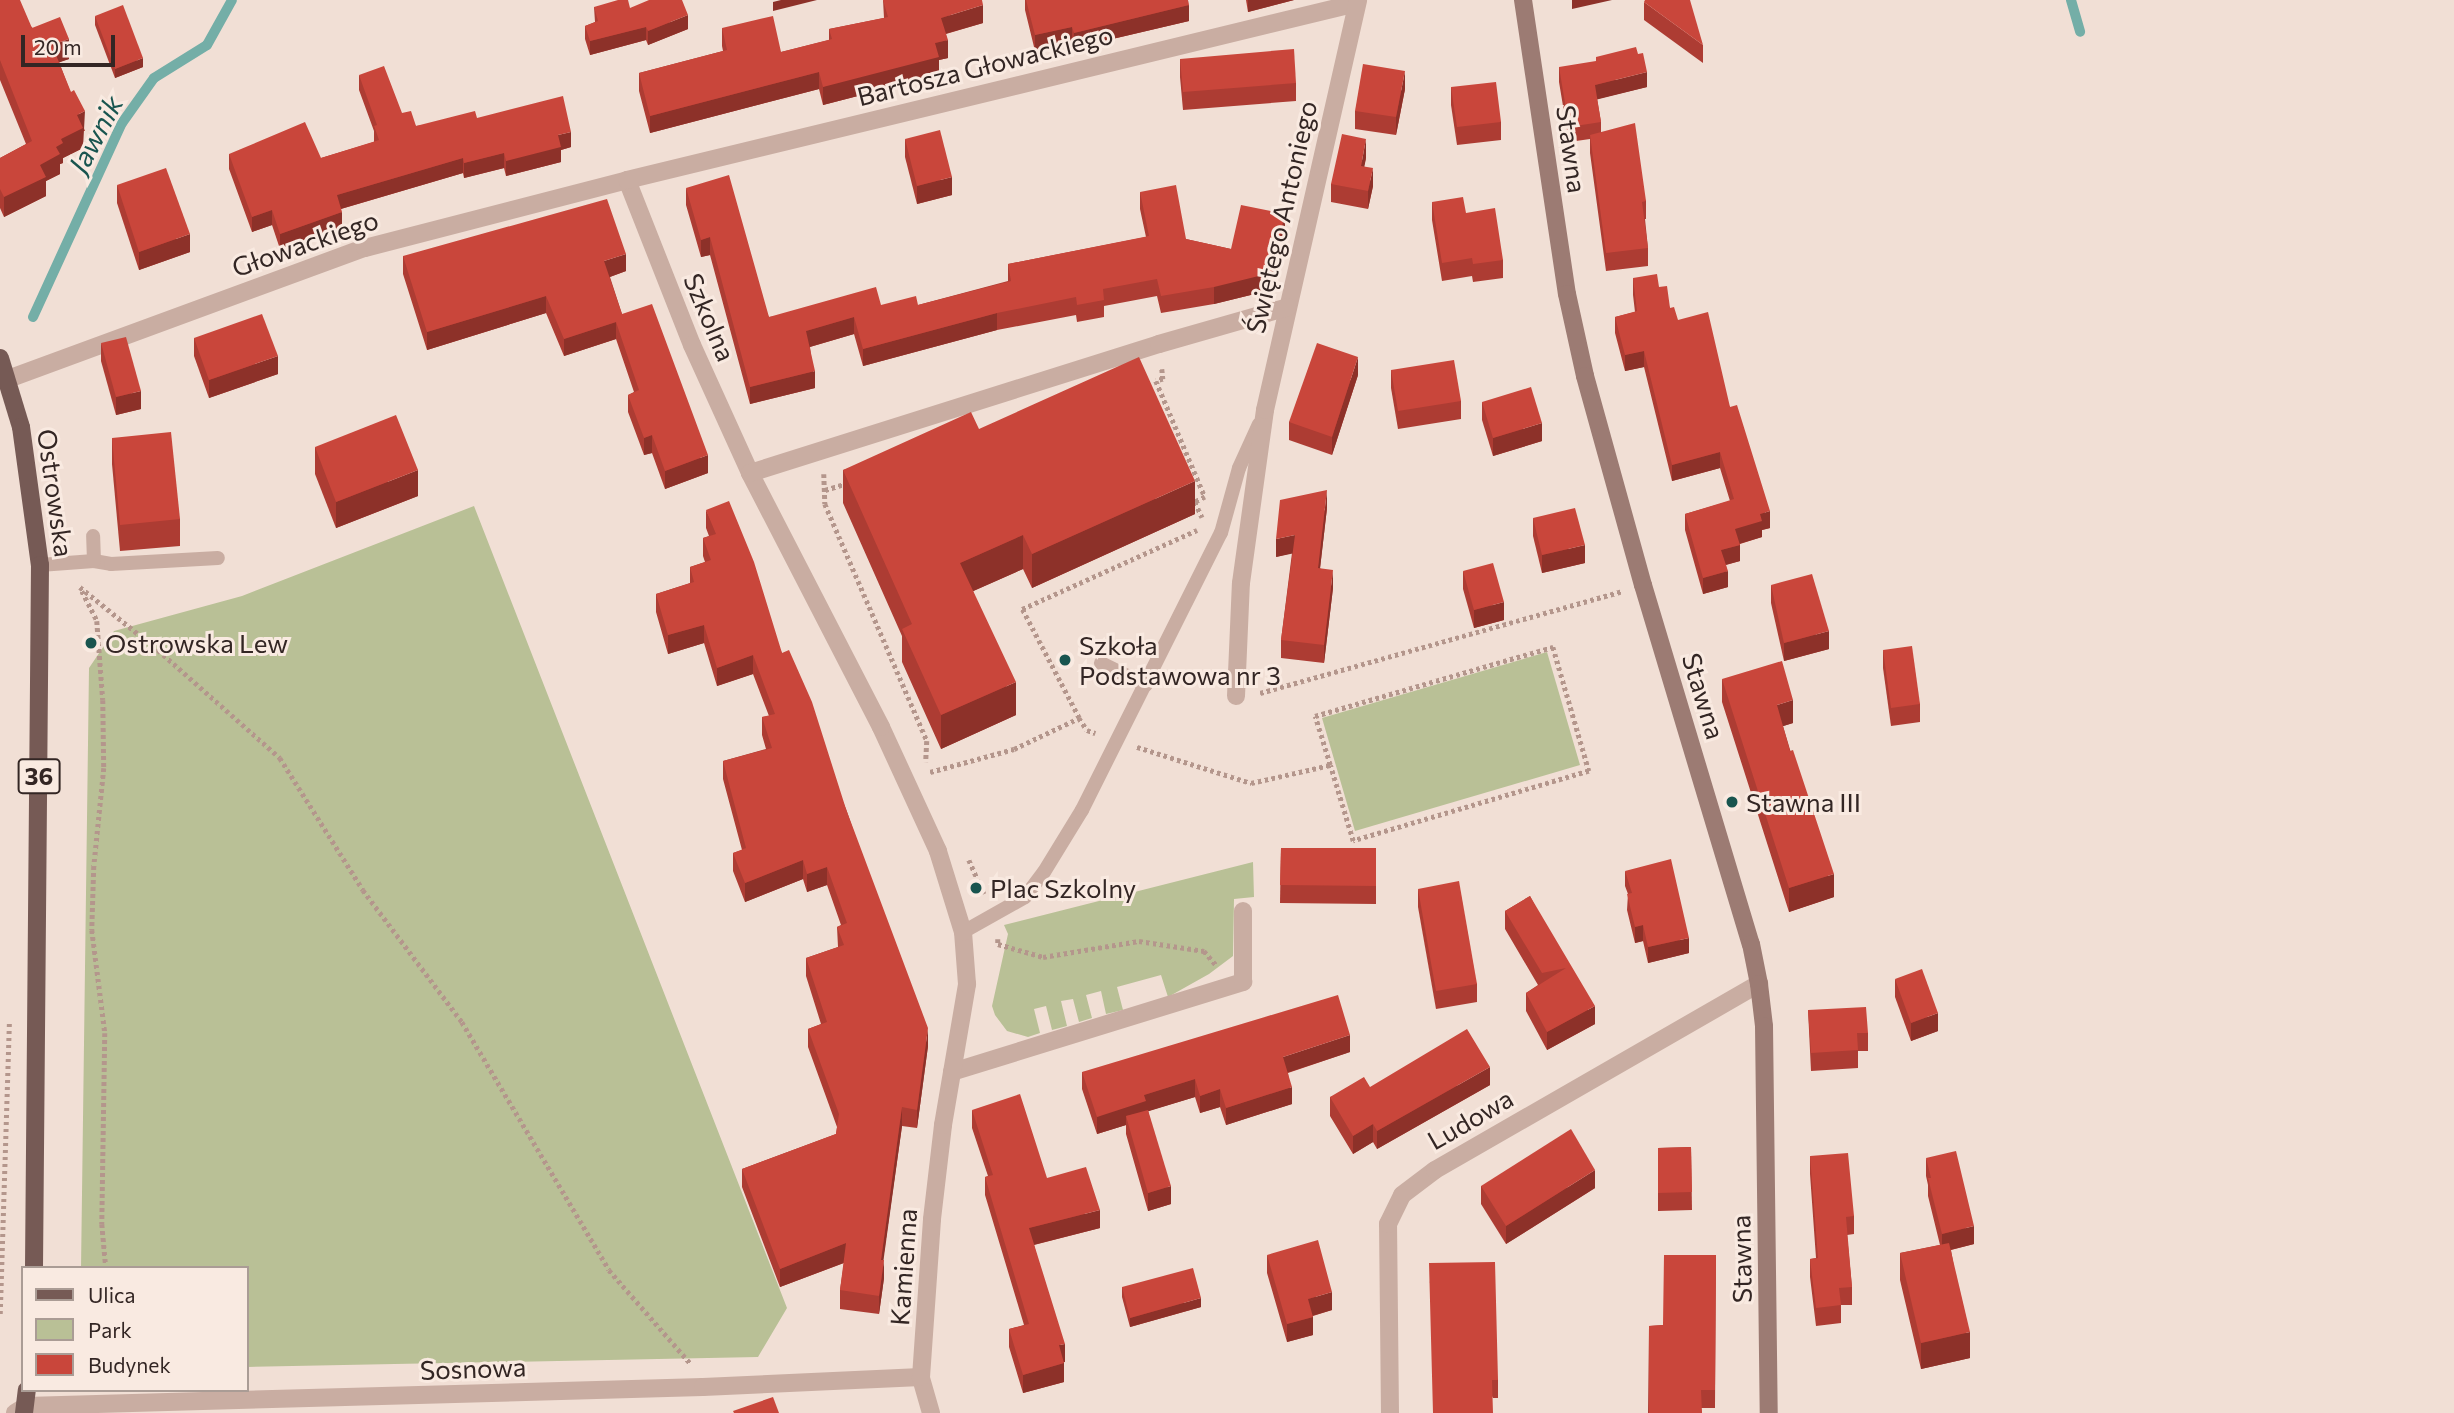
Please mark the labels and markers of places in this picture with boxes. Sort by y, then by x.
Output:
place label: Ostrowska Lew [105,627,288,659]
place label: Szkoła Podstawowa nr 3 [1079,629,1281,690]
marker: Ostrowska Lew [83,635,99,651]
marker: Szkoła Podstawowa nr 3 [1057,652,1073,668]
place label: Stawna III [1746,786,1861,818]
marker: Stawna III [1724,794,1740,810]
place label: Plac Szkolny [990,872,1136,904]
marker: Plac Szkolny [968,880,984,896]

